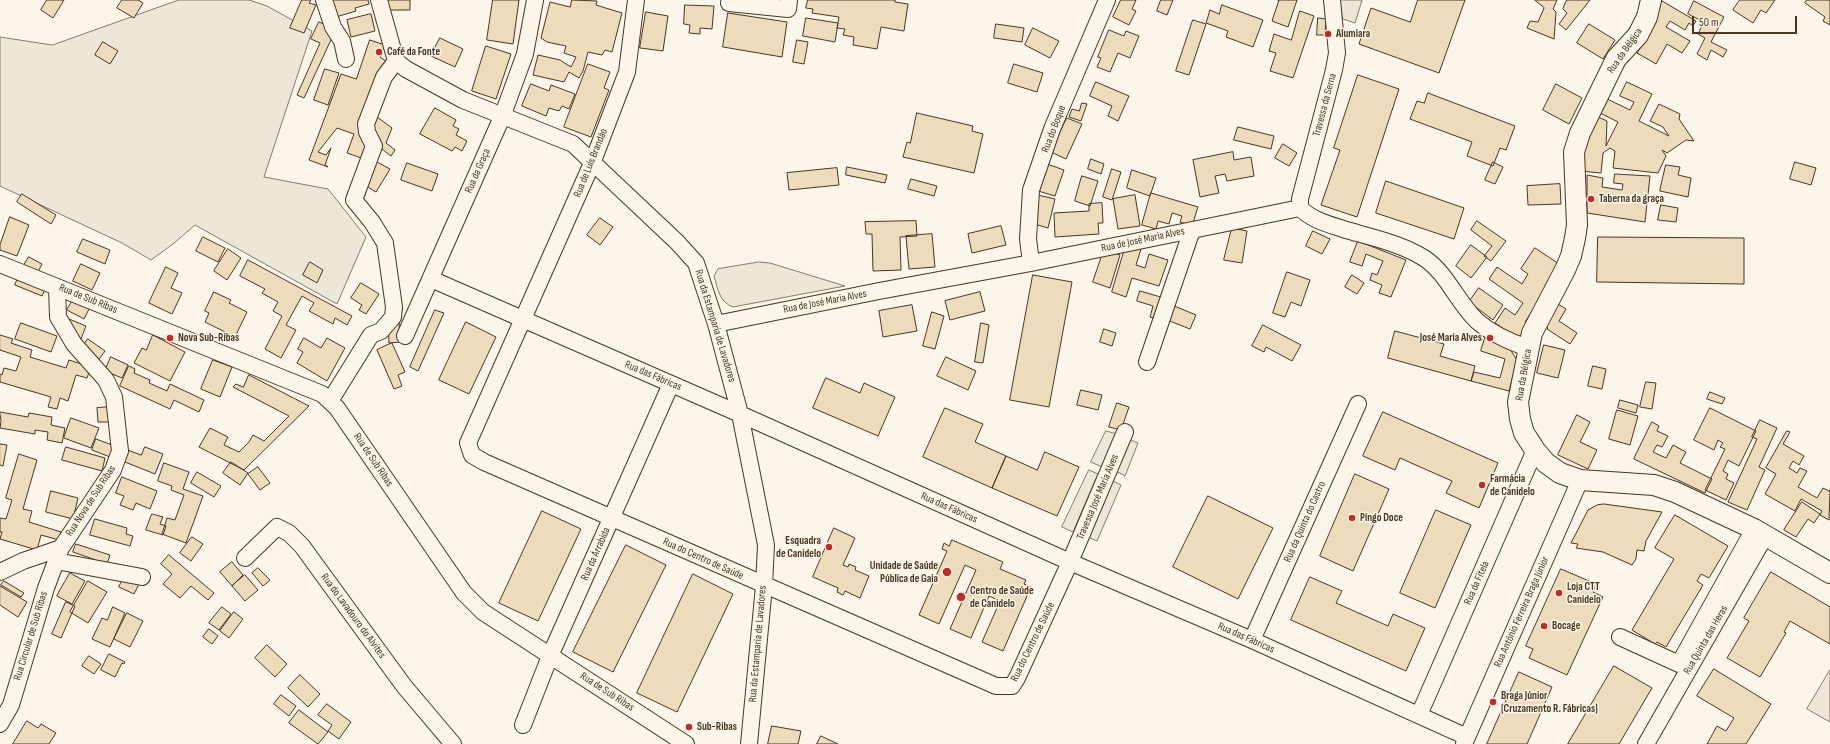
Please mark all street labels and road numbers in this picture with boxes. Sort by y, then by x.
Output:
street label: Rua da Bélgica [1605,26,1645,76]
street label: Travessa da Serna [1310,72,1340,138]
street label: Rua do Boque [1039,103,1069,155]
street label: Rua de Luís Brandão [571,127,611,199]
street label: Rua da Graça [462,147,494,195]
street label: Rua de José Maria Alves [1100,225,1186,255]
street label: Rua da Estamparia de Lavadores [692,268,738,384]
street label: Rua de Sub Ribas [57,281,119,317]
street label: Rua de José Maria Alves [782,287,868,317]
street label: Rua da Bélgica [1513,348,1535,402]
street label: Rua das Fábricas [623,358,683,394]
street label: Rua de Sub Ribas [350,431,396,489]
street label: Travessa José Maria Alves [1074,452,1122,542]
street label: Rua Nova de Sub Ribas [63,463,119,539]
street label: Rua da Quinta do Castro [1281,479,1329,565]
street label: Rua das Fábricas [919,490,979,526]
street label: Rua da Árrabida [578,525,614,583]
street label: Rua do Centro de Saúde [661,535,745,583]
street label: Rua António Ferreira Braga Júnior [1492,555,1552,669]
street label: Rua da Fitela [1461,559,1493,607]
street label: Rua do Lavadouro do Alvites [318,571,388,661]
street label: Rua da Estamparia de Lavadores [746,585,770,703]
street label: Rua Circular de Sub Ribas [11,590,51,682]
street label: Rua do Centro de Saúde [1008,600,1058,684]
street label: Rua Quinta das Heras [1681,603,1731,677]
street label: Rua das Fábricas [1216,620,1276,656]
street label: Rua de Sub Ribas [577,670,637,714]

